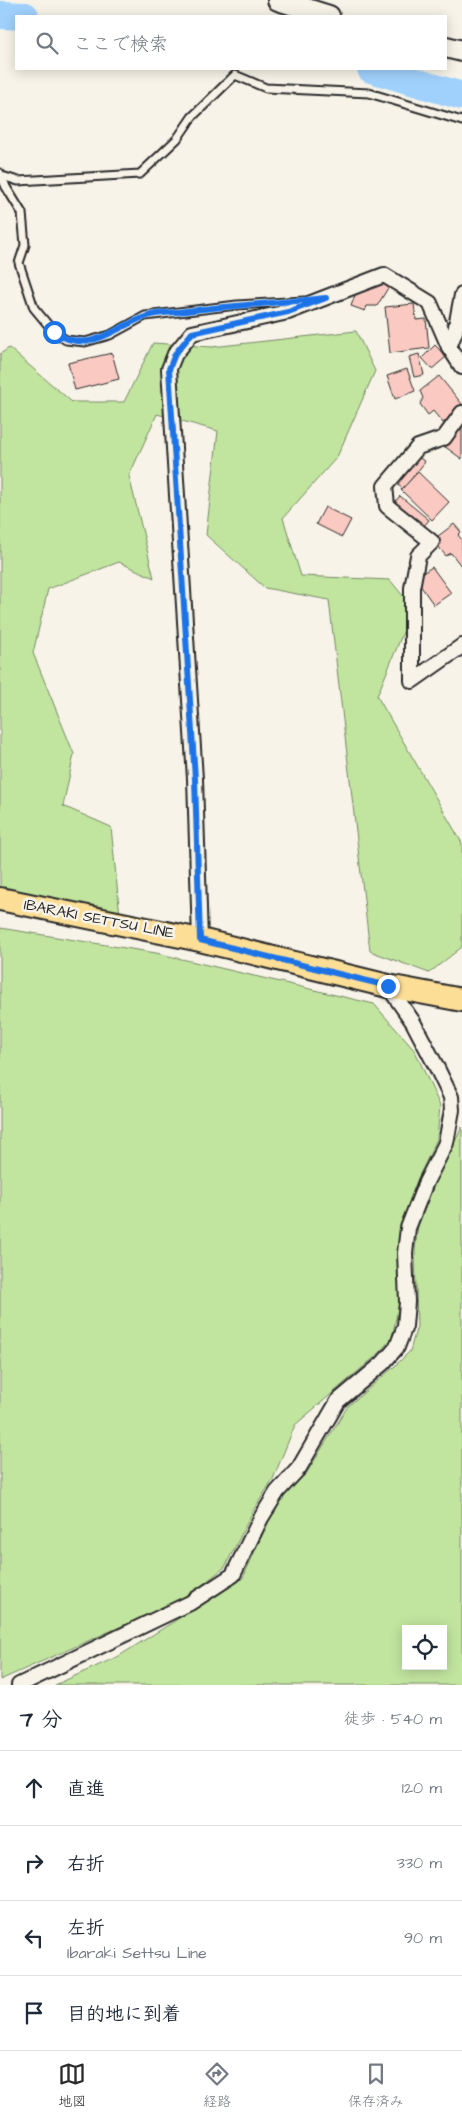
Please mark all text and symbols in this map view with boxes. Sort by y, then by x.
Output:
search box [15,15,447,70]
icon: search [33,29,61,57]
text: ここで検索 [73,31,168,58]
route start [43,321,66,344]
street label: IBARAKI SETTSU LINE [22,894,176,944]
route end [377,975,400,998]
map controls [402,1625,447,1670]
button: locate [402,1625,447,1670]
text: 7 分 [20,1705,62,1734]
text: 徒歩 · 540 m [344,1708,442,1730]
icon: ahead [20,1774,48,1802]
text: 直進 [67,1776,105,1803]
text: 120 m [402,1777,442,1799]
icon: right [20,1849,48,1877]
text: 右折 [67,1851,105,1878]
text: 330 m [397,1852,442,1874]
text: 左折 [67,1915,105,1942]
icon: left [20,1924,48,1952]
text: 90 m [404,1927,442,1949]
text: Ibaraki Settsu Line [67,1942,207,1964]
icon: arrive [20,1999,48,2027]
text: 目的地に到着 [67,2001,181,2028]
tab: 地図 [58,2060,86,2112]
tab: 経路 [203,2060,231,2112]
tab: 保存済み [348,2060,404,2112]

